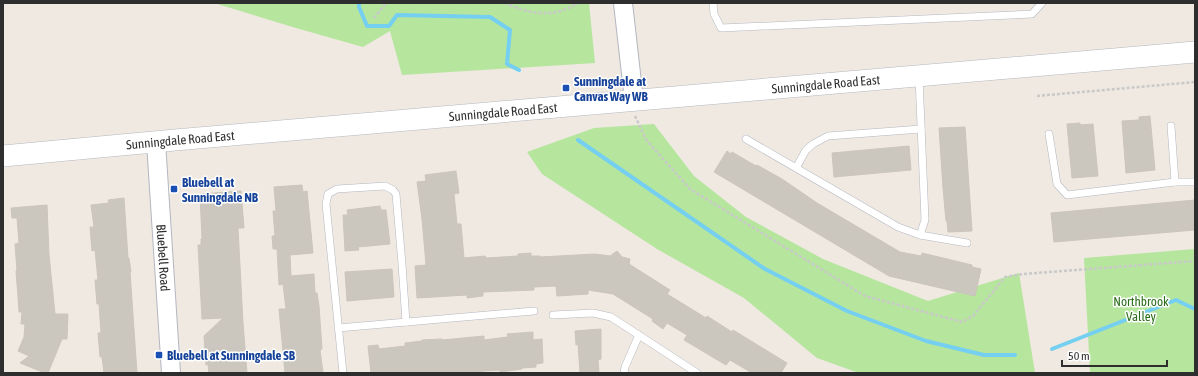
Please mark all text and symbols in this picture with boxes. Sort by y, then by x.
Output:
street label: Sunningdale Road East [771,72,881,96]
place label: Sunningdale at Canvas Way WB [574,74,648,104]
marker: Sunningdale at Canvas Way WB [561,83,571,93]
street label: Sunningdale Road East [448,100,558,124]
street label: Sunningdale Road East [125,127,235,152]
place label: Bluebell at Sunningdale NB [182,175,259,205]
marker: Bluebell at Sunningdale NB [169,184,179,194]
street label: Bluebell Road [154,224,173,292]
park label: Northbrook Valley [1113,294,1169,324]
scale bar [1062,342,1167,368]
place label: Bluebell at Sunningdale SB [167,348,296,363]
text: 50 m [1068,349,1090,363]
marker: Bluebell at Sunningdale SB [154,350,164,360]

